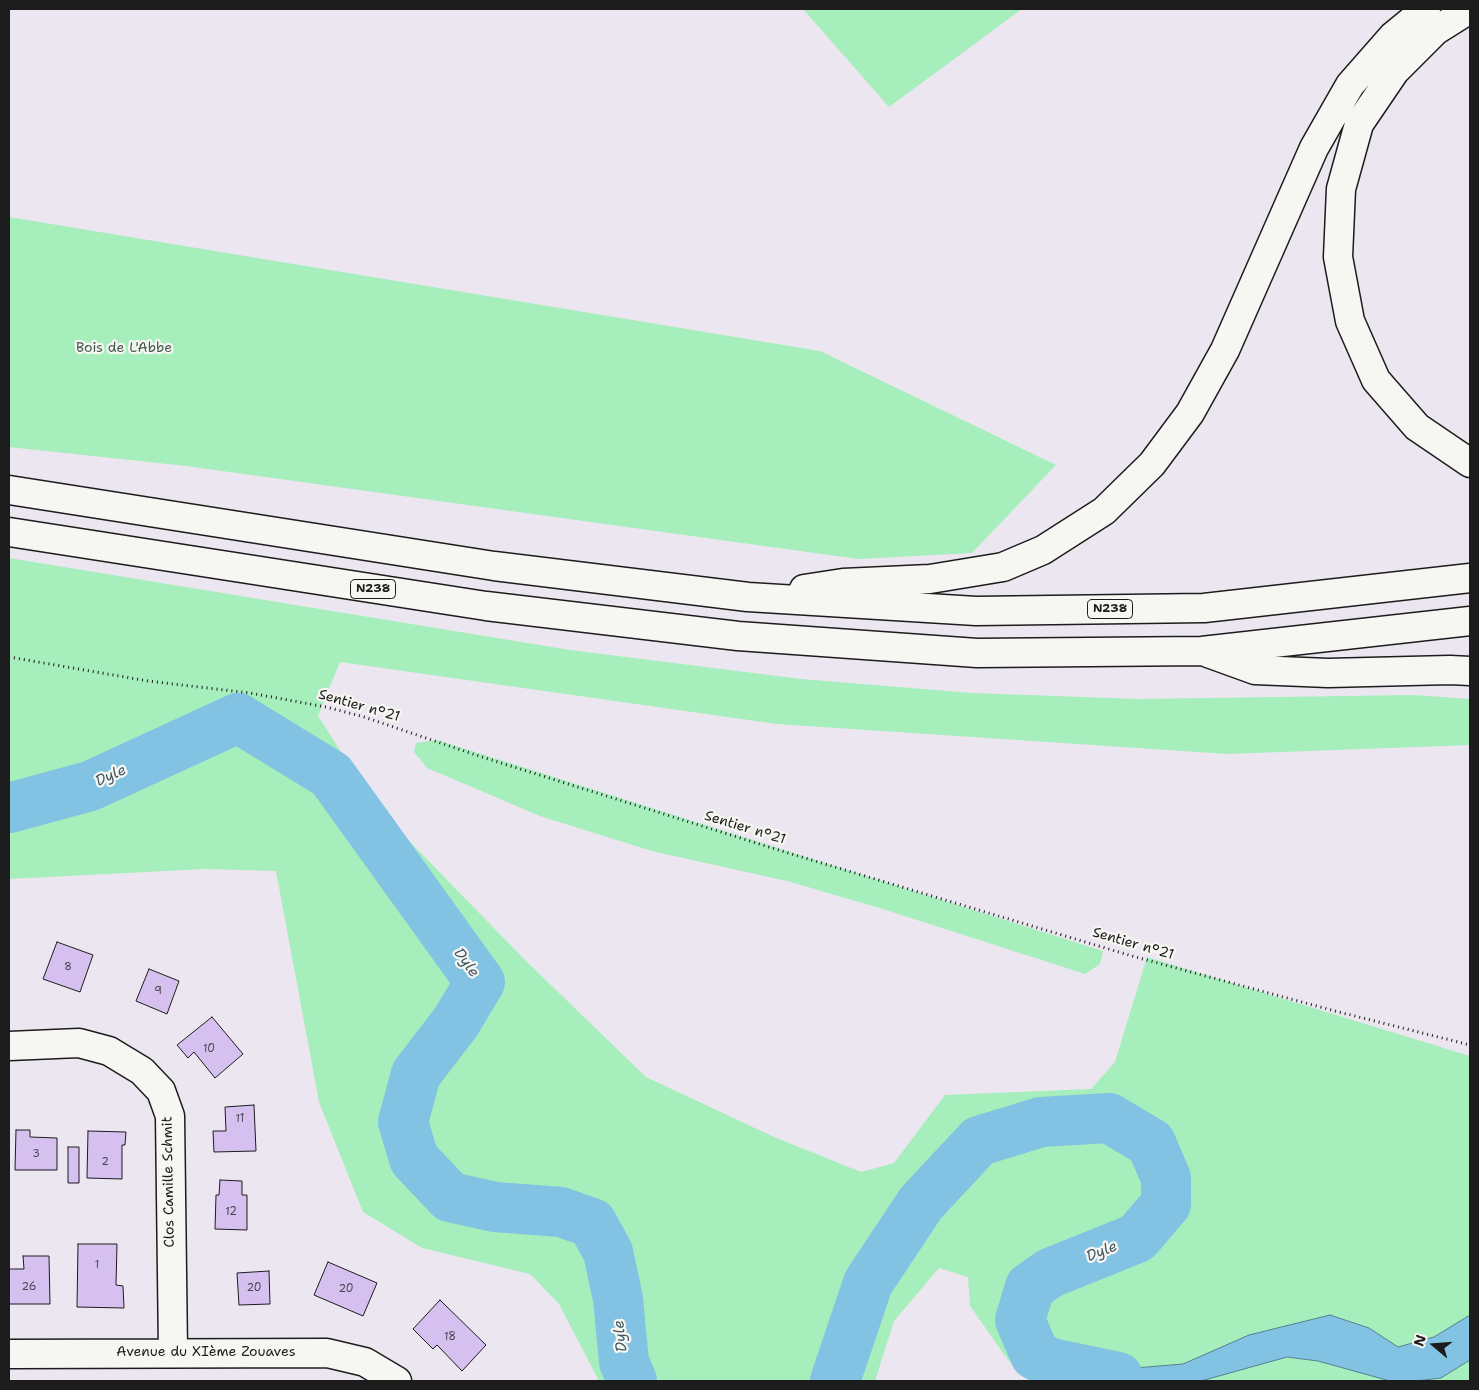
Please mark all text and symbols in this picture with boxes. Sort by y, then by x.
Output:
park label: Bois de L'Abbe [76,340,172,356]
road number: N238 [350,580,396,598]
road number: N238 [1088,600,1132,618]
street label: Sentier n°21 [316,686,402,726]
water label: Dyle [93,761,129,791]
street label: Sentier n°21 [702,808,788,848]
street label: Sentier n°21 [1090,924,1176,964]
water label: Dyle [449,945,483,981]
house number: 8 [64,960,72,974]
house number: 9 [154,984,162,998]
house number: 10 [203,1042,215,1056]
house number: 11 [236,1112,244,1126]
street label: Clos Camille Schmit [159,1116,179,1248]
house number: 3 [32,1147,40,1161]
house number: 2 [101,1155,109,1169]
house number: 12 [225,1205,237,1219]
water label: Dyle [1084,1238,1120,1266]
house number: 1 [95,1258,99,1272]
house number: 26 [22,1280,36,1294]
house number: 20 [246,1281,262,1295]
house number: 20 [338,1282,354,1296]
water label: Dyle [610,1319,632,1353]
north arrow [1409,1320,1459,1370]
house number: 18 [444,1330,456,1344]
text: N [1409,1332,1430,1348]
street label: Avenue du XIème Zouaves [116,1344,296,1360]

